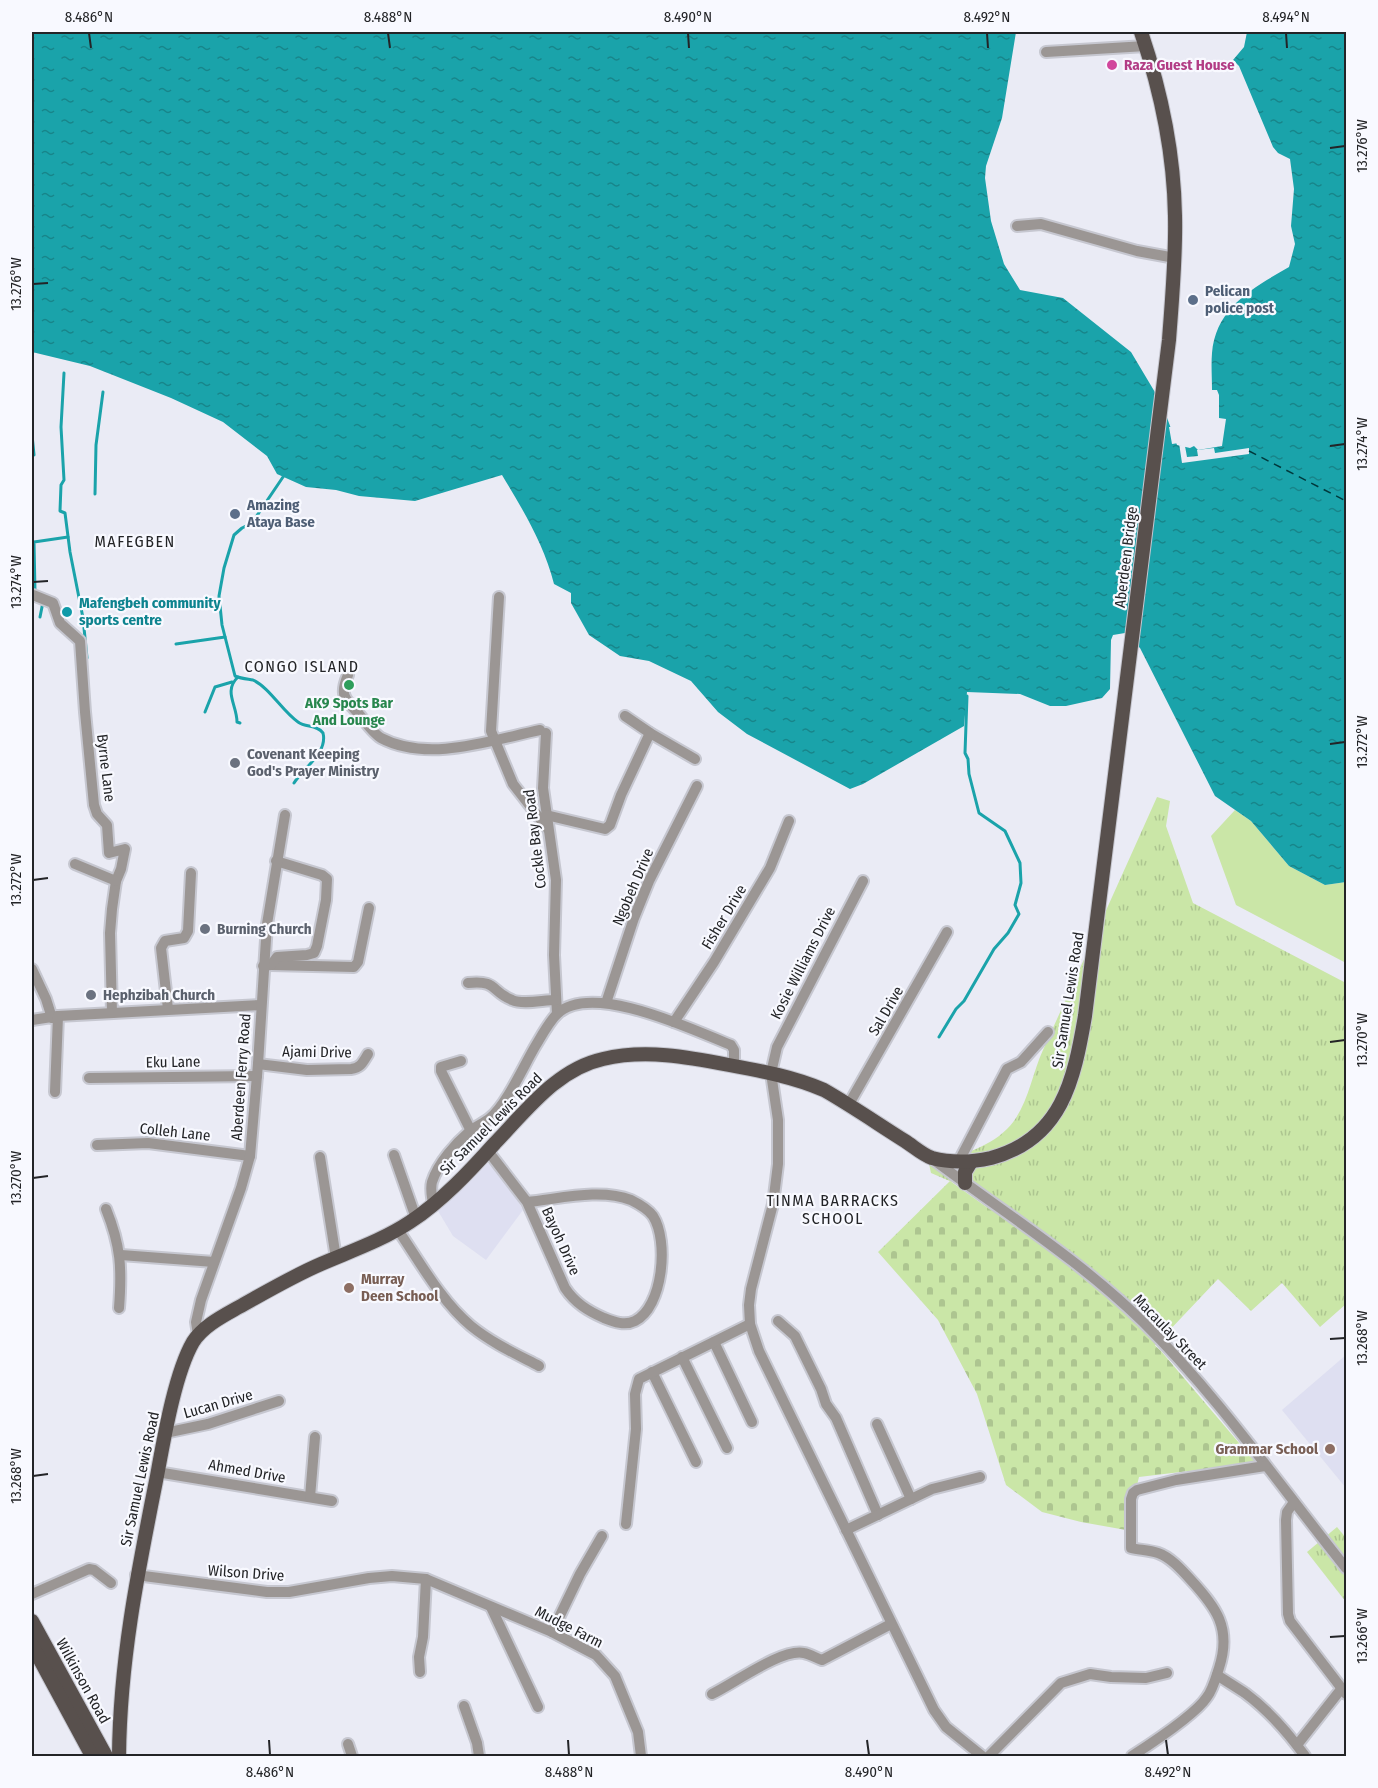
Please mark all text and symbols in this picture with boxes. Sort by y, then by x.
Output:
text: 8.486°N [65,8,113,26]
text: 8.488°N [364,8,412,26]
text: 8.490°N [664,8,712,26]
text: 8.492°N [964,8,1010,26]
text: 8.494°N [1262,8,1310,26]
place label: Raza Guest House [1124,56,1235,74]
marker: Raza Guest House [1105,58,1119,72]
text: 13.276°W [1353,119,1371,173]
text: 13.276°W [7,257,25,311]
place label: Pelican police post [1205,282,1275,317]
marker: Pelican police post [1186,293,1200,307]
text: 13.274°W [1353,417,1371,471]
place label: Amazing Ataya Base [246,496,315,531]
street label: Aberdeen Bridge [1111,505,1141,609]
marker: Amazing Ataya Base [228,507,242,521]
district label: MAFEGBEN [94,532,176,551]
text: 13.274°W [7,555,25,609]
place label: Mafengbeh community sports centre [79,594,222,629]
marker: Mafengbeh community sports centre [60,605,74,619]
district label: CONGO ISLAND [244,657,360,676]
marker: AK9 Spots Bar And Lounge [342,678,356,692]
place label: AK9 Spots Bar And Lounge [304,694,393,729]
text: 13.272°W [1353,715,1371,769]
street label: Byrne Lane [93,733,119,803]
place label: Covenant Keeping God's Prayer Ministry [247,745,380,780]
marker: Covenant Keeping God's Prayer Ministry [228,756,242,770]
street label: Cockle Bay Road [520,788,550,890]
street label: Ngobeh Drive [609,846,657,928]
text: 13.272°W [7,853,25,907]
street label: Fisher Drive [698,881,750,953]
street label: Kosie Williams Drive [767,904,839,1022]
place label: Burning Church [217,920,312,938]
marker: Burning Church [198,922,212,936]
street label: Sir Samuel Lewis Road [1048,931,1088,1069]
street label: Sal Drive [865,983,907,1039]
place label: Hephzibah Church [103,986,215,1004]
marker: Hephzibah Church [84,988,98,1002]
street label: Aberdeen Ferry Road [228,1013,254,1141]
text: 13.270°W [1353,1013,1371,1067]
street label: Ajami Drive [282,1042,352,1062]
street label: Eku Lane [146,1053,200,1071]
street label: Sir Samuel Lewis Road [436,1069,546,1179]
street label: Colleh Lane [139,1119,211,1145]
text: 13.270°W [7,1151,25,1205]
district label: TINMA BARRACKS SCHOOL [766,1191,900,1228]
street label: Bayoh Drive [538,1204,584,1278]
place label: Murray Deen School [361,1270,439,1305]
marker: Murray Deen School [342,1281,356,1295]
street label: Macaulay Street [1130,1291,1210,1373]
text: 13.268°W [1353,1310,1371,1366]
street label: Lucan Drive [181,1386,255,1422]
street label: Sir Samuel Lewis Road [117,1410,163,1548]
place label: Grammar School [1215,1440,1319,1458]
marker: Grammar School [1323,1442,1337,1456]
text: 13.268°W [7,1448,25,1504]
street label: Ahmed Drive [207,1455,287,1487]
street label: Wilson Drive [207,1561,285,1585]
street label: Mudge Farm [532,1602,606,1652]
text: 13.266°W [1353,1608,1371,1664]
street label: Wilkinson Road [52,1635,114,1727]
text: 8.486°N [246,1763,294,1781]
text: 8.488°N [545,1763,593,1781]
text: 8.490°N [845,1763,893,1781]
text: 8.492°N [1145,1763,1191,1781]

